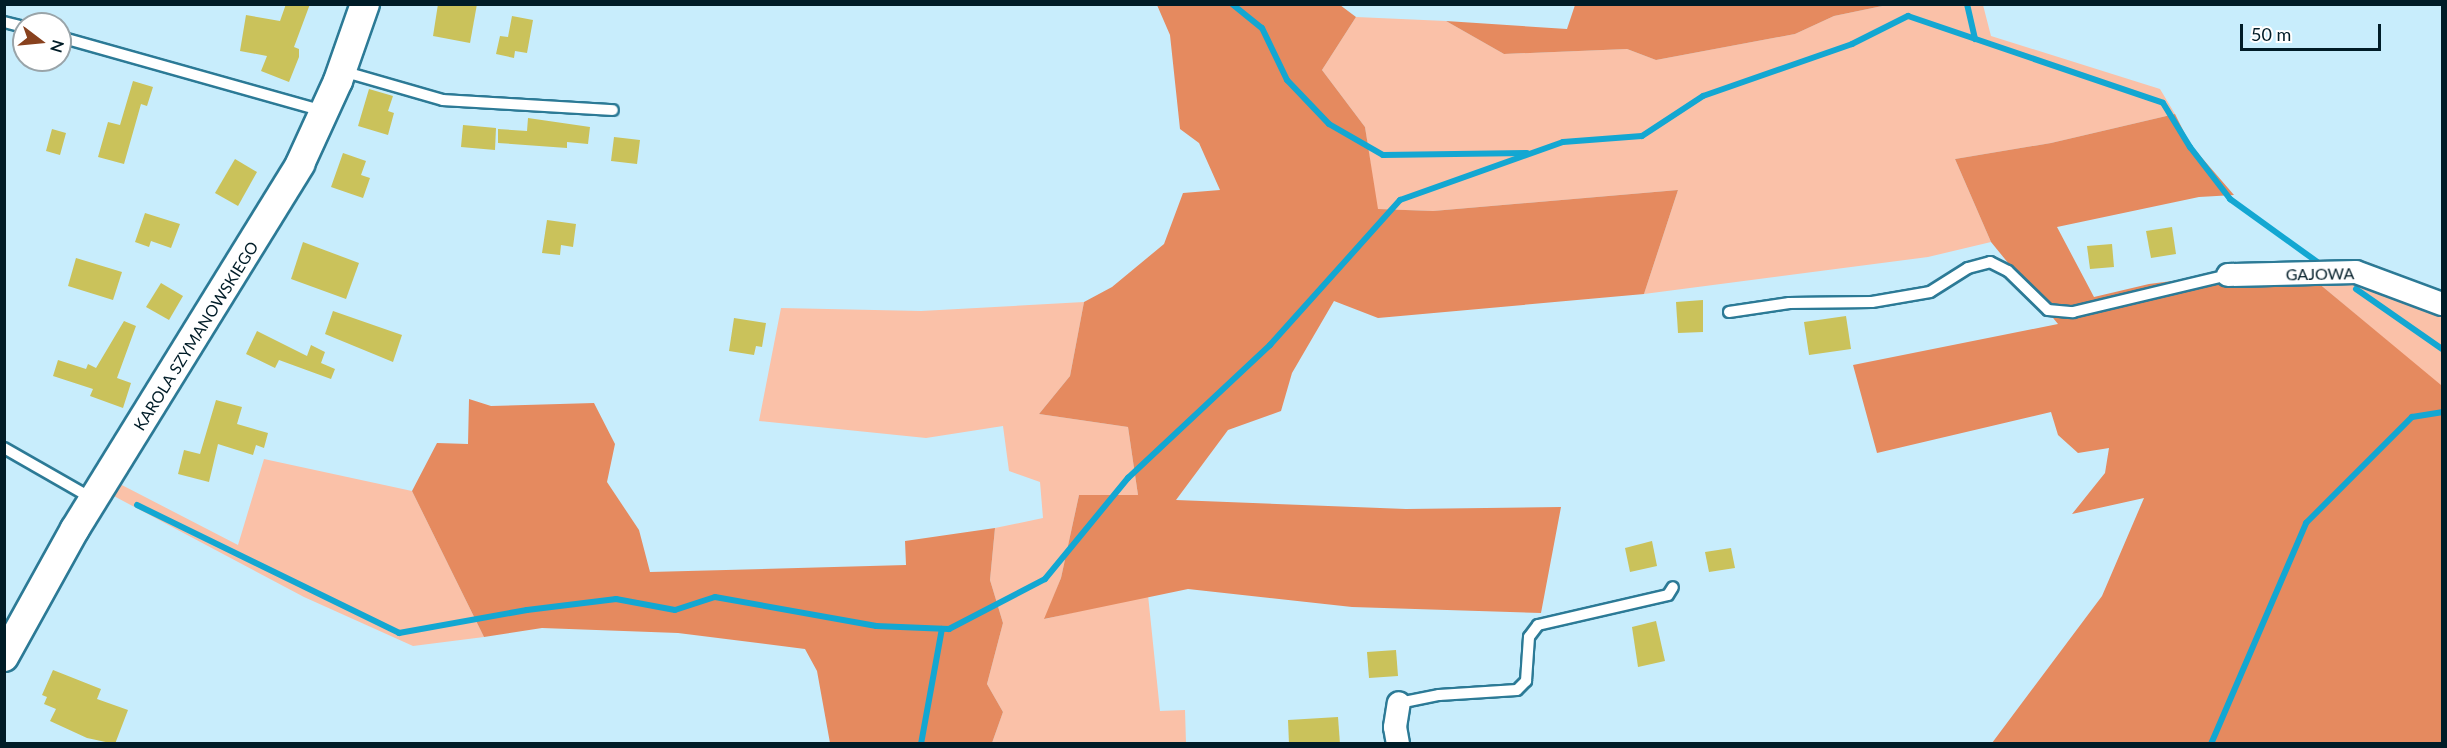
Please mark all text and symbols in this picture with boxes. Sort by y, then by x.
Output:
north arrow [12,12,72,72]
scale bar [2243,12,2384,50]
text: 50 m [2251,23,2291,45]
text: N [47,38,69,55]
street label: KAROLA SZYMANOWSKIEGO [130,238,262,434]
street label: GAJOWA [2286,264,2354,284]

